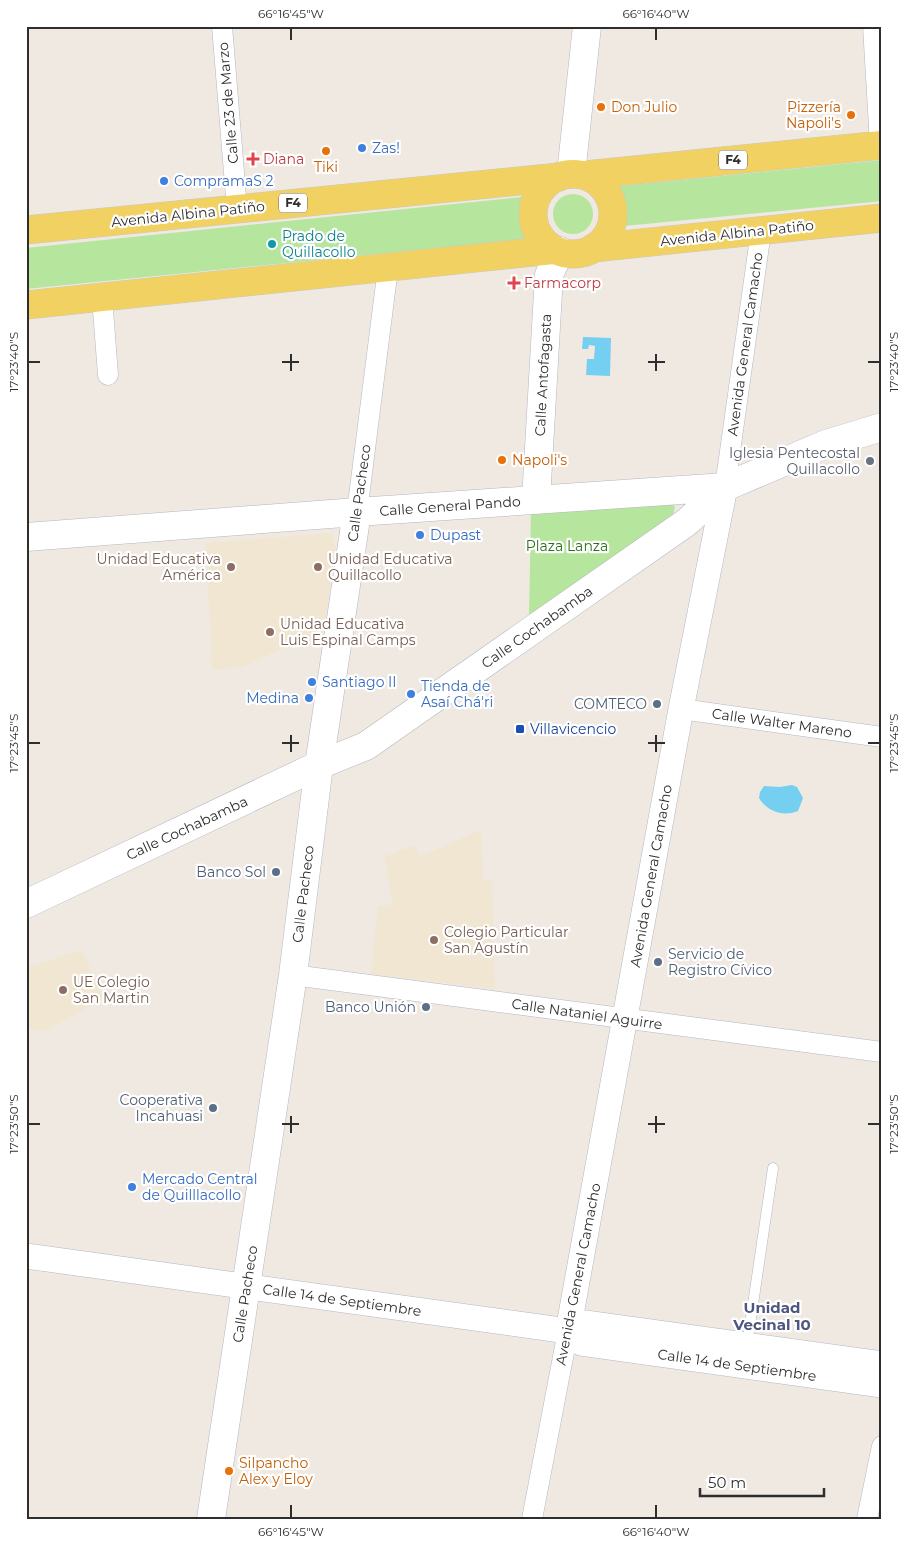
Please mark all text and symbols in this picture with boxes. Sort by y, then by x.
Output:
text: 66°16'45"W [258,6,324,21]
text: 66°16'40"W [622,6,690,21]
street label: Calle 23 de Marzo [214,41,242,165]
place label: Don Julio [611,98,677,116]
place label: Pizzería Napoli's [786,98,841,132]
marker: Don Julio [595,101,607,113]
marker: Pizzería Napoli's [845,109,857,121]
place label: Zas! [372,139,400,157]
marker: Zas! [356,142,368,154]
marker: Tiki [320,145,332,157]
place label: Diana [263,150,304,168]
road number: F4 [719,150,747,170]
marker: Diana [247,153,259,165]
place label: Tiki [314,158,338,176]
place label: CompramaS 2 [174,172,273,190]
marker: CompramaS 2 [158,175,170,187]
road number: F4 [279,194,307,212]
street label: Avenida Albina Patiño [110,197,266,231]
street label: Avenida Albina Patiño [659,216,815,250]
place label: Prado de Quillacollo [282,227,356,261]
marker: Prado de Quillacollo [266,238,278,250]
street label: Avenida General Camacho [723,251,767,437]
place label: Farmacorp [524,274,601,292]
marker: Farmacorp [508,277,520,289]
street label: Calle Antofagasta [531,313,555,437]
text: 17°23'40"S [6,332,21,392]
text: 17°23'40"S [886,332,901,392]
street label: Calle Pacheco [343,443,375,543]
place label: Iglesia Pentecostal Quillacollo [729,444,860,478]
place label: Napoli's [512,451,567,469]
marker: Napoli's [496,454,508,466]
marker: Iglesia Pentecostal Quillacollo [864,455,876,467]
street label: Calle General Pando [379,492,521,520]
place label: Dupast [430,526,482,544]
marker: Dupast [414,529,426,541]
park label: Plaza Lanza [526,537,608,555]
place label: Unidad Educativa América [96,550,221,584]
place label: Unidad Educativa Quillacollo [328,550,453,584]
marker: Unidad Educativa América [225,561,237,573]
marker: Unidad Educativa Quillacollo [312,561,324,573]
street label: Calle Cochabamba [478,582,596,672]
place label: Unidad Educativa Luis Espinal Camps [280,615,416,649]
marker: Unidad Educativa Luis Espinal Camps [264,626,276,638]
place label: Santiago II [322,673,397,691]
marker: Santiago II [306,676,318,688]
place label: Tienda de Asaí Chá'ri [421,677,493,711]
marker: Tienda de Asaí Chá'ri [405,688,417,700]
place label: Medina [246,689,299,707]
marker: Medina [303,692,315,704]
place label: COMTECO [574,695,647,713]
marker: COMTECO [651,698,663,710]
street label: Calle Walter Mareno [711,704,853,742]
text: 17°23'45"S [6,714,21,772]
text: 17°23'45"S [886,714,901,772]
place label: Villavicencio [530,720,617,738]
marker: Villavicencio [514,723,526,735]
street label: Avenida General Camacho [626,783,676,969]
street label: Calle Cochabamba [123,792,251,864]
street label: Calle Pacheco [288,844,318,944]
place label: Banco Sol [196,863,266,881]
marker: Banco Sol [270,866,282,878]
place label: Colegio Particular San Agustín [444,923,569,957]
marker: Colegio Particular San Agustín [428,934,440,946]
place label: Servicio de Registro Cívico [668,945,772,979]
marker: Servicio de Registro Cívico [652,956,664,968]
place label: UE Colegio San Martin [73,973,150,1007]
marker: UE Colegio San Martin [57,984,69,996]
street label: Calle Nataniel Aguirre [510,994,664,1034]
place label: Banco Unión [325,998,416,1016]
marker: Banco Unión [420,1001,432,1013]
place label: Cooperativa Incahuasi [120,1091,203,1125]
text: 17°23'50"S [6,1094,21,1154]
text: 17°23'50"S [886,1094,901,1154]
marker: Cooperativa Incahuasi [207,1102,219,1114]
place label: Mercado Central de Quilllacollo [142,1170,258,1204]
marker: Mercado Central de Quilllacollo [126,1181,138,1193]
street label: Avenida General Camacho [551,1181,605,1367]
street label: Calle Pacheco [228,1244,262,1344]
street label: Calle 14 de Septiembre [262,1280,422,1320]
district label: Unidad Vecinal 10 [732,1298,811,1334]
street label: Calle 14 de Septiembre [657,1345,817,1385]
place label: Silpancho Alex y Eloy [239,1454,313,1488]
marker: Silpancho Alex y Eloy [223,1465,235,1477]
scale bar [700,1465,824,1497]
text: 50 m [708,1473,746,1492]
text: 66°16'45"W [258,1524,324,1539]
text: 66°16'40"W [622,1524,690,1539]

